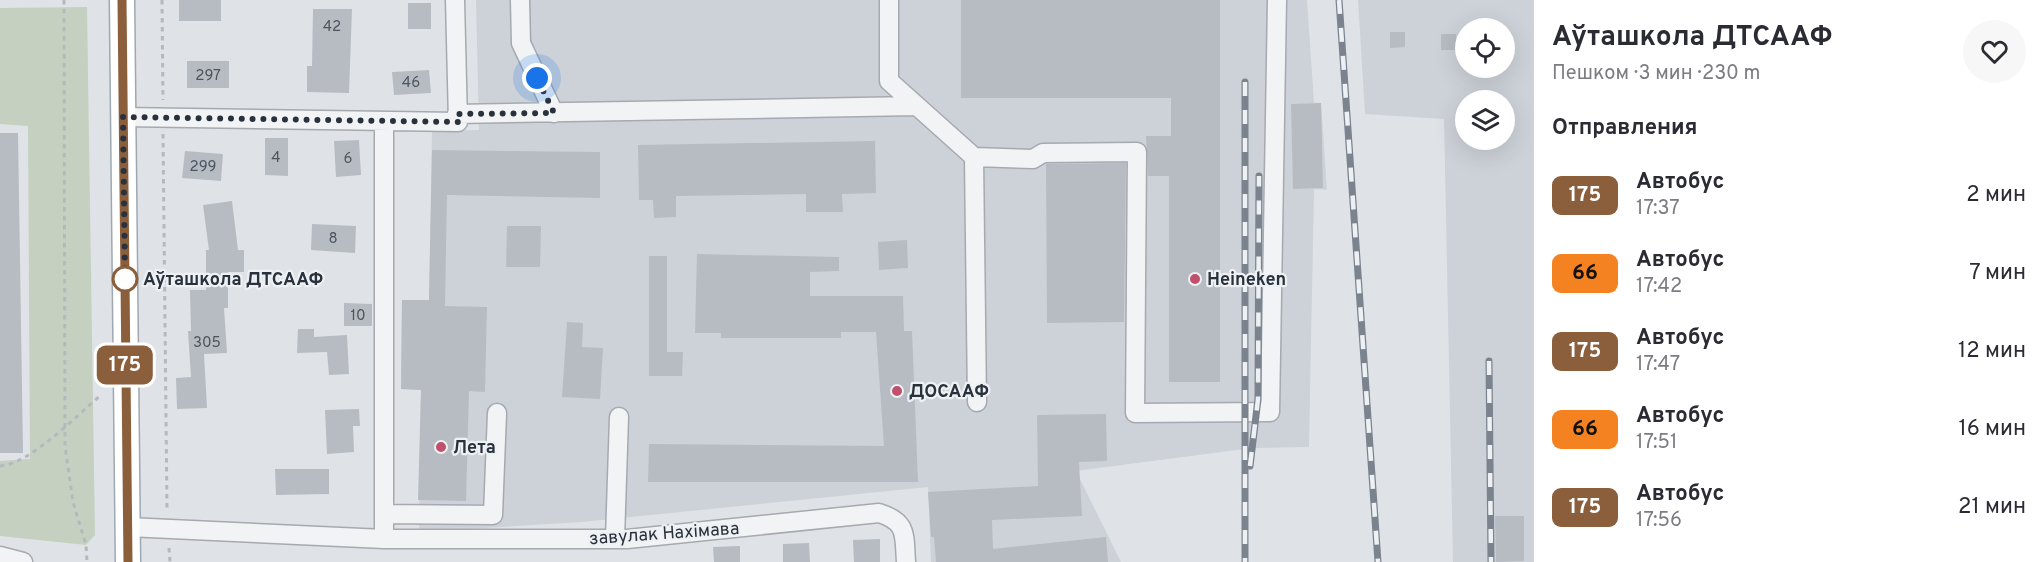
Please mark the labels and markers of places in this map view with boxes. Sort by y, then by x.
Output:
marker: Аўташкола ДТСААФ [112,266,138,292]
place label: Аўташкола ДТСААФ [143,269,323,292]
place label: Heineken [1207,269,1286,292]
marker: Heineken [1188,272,1202,286]
place label: ДОСААФ [909,381,989,404]
marker: ДОСААФ [890,384,904,398]
place label: Лета [453,437,496,460]
marker: Лета [434,440,448,454]

